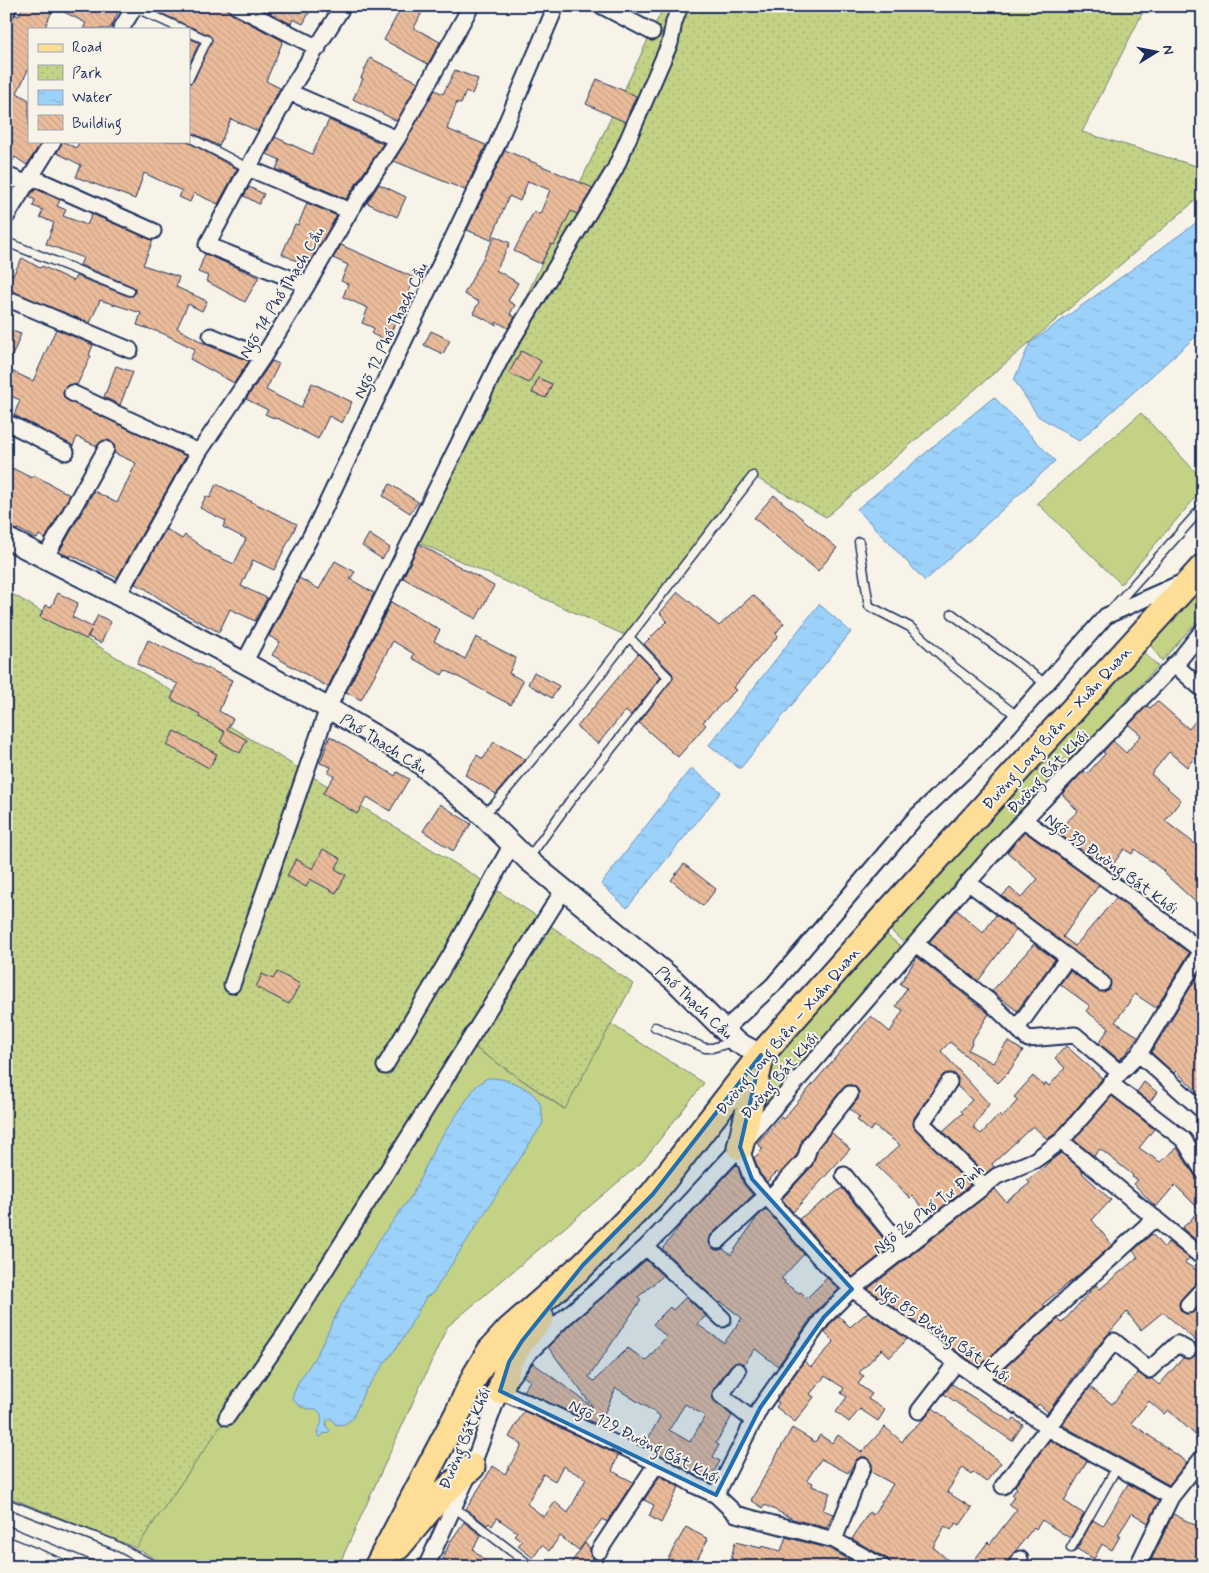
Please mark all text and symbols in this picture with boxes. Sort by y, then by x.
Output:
legend [28,28,190,142]
north arrow [1132,28,1182,78]
text: Road [72,38,102,58]
text: N [1158,44,1177,56]
text: Park [72,64,102,84]
text: Water [72,88,112,108]
text: Building [72,114,122,135]
street label: Ngõ 14 Phố Thạch Cầu [235,223,331,363]
street label: Ngõ 12 Phố Thạch Cầu [349,259,434,402]
street label: Đường Long Biên – Xuân Quan [978,641,1137,815]
street label: Phố Thạch Cầu [336,709,431,779]
street label: Đường Bát Khối [1003,725,1094,819]
street label: Ngõ 39 Đường Bát Khối [1040,809,1182,921]
street label: Đường Long Biên – Xuân Quan [711,942,866,1120]
street label: Phố Thạch Cầu [651,962,737,1044]
street label: Đường Bát Khối [736,1028,825,1125]
street label: Ngõ 26 Phố Tư Đình [869,1159,989,1260]
street label: Ngõ 85 Đường Bát Khối [870,1278,1014,1389]
street label: Đường Bát Khối [434,1384,497,1493]
street label: Ngõ 129 Đường Bát Khối [565,1395,724,1491]

